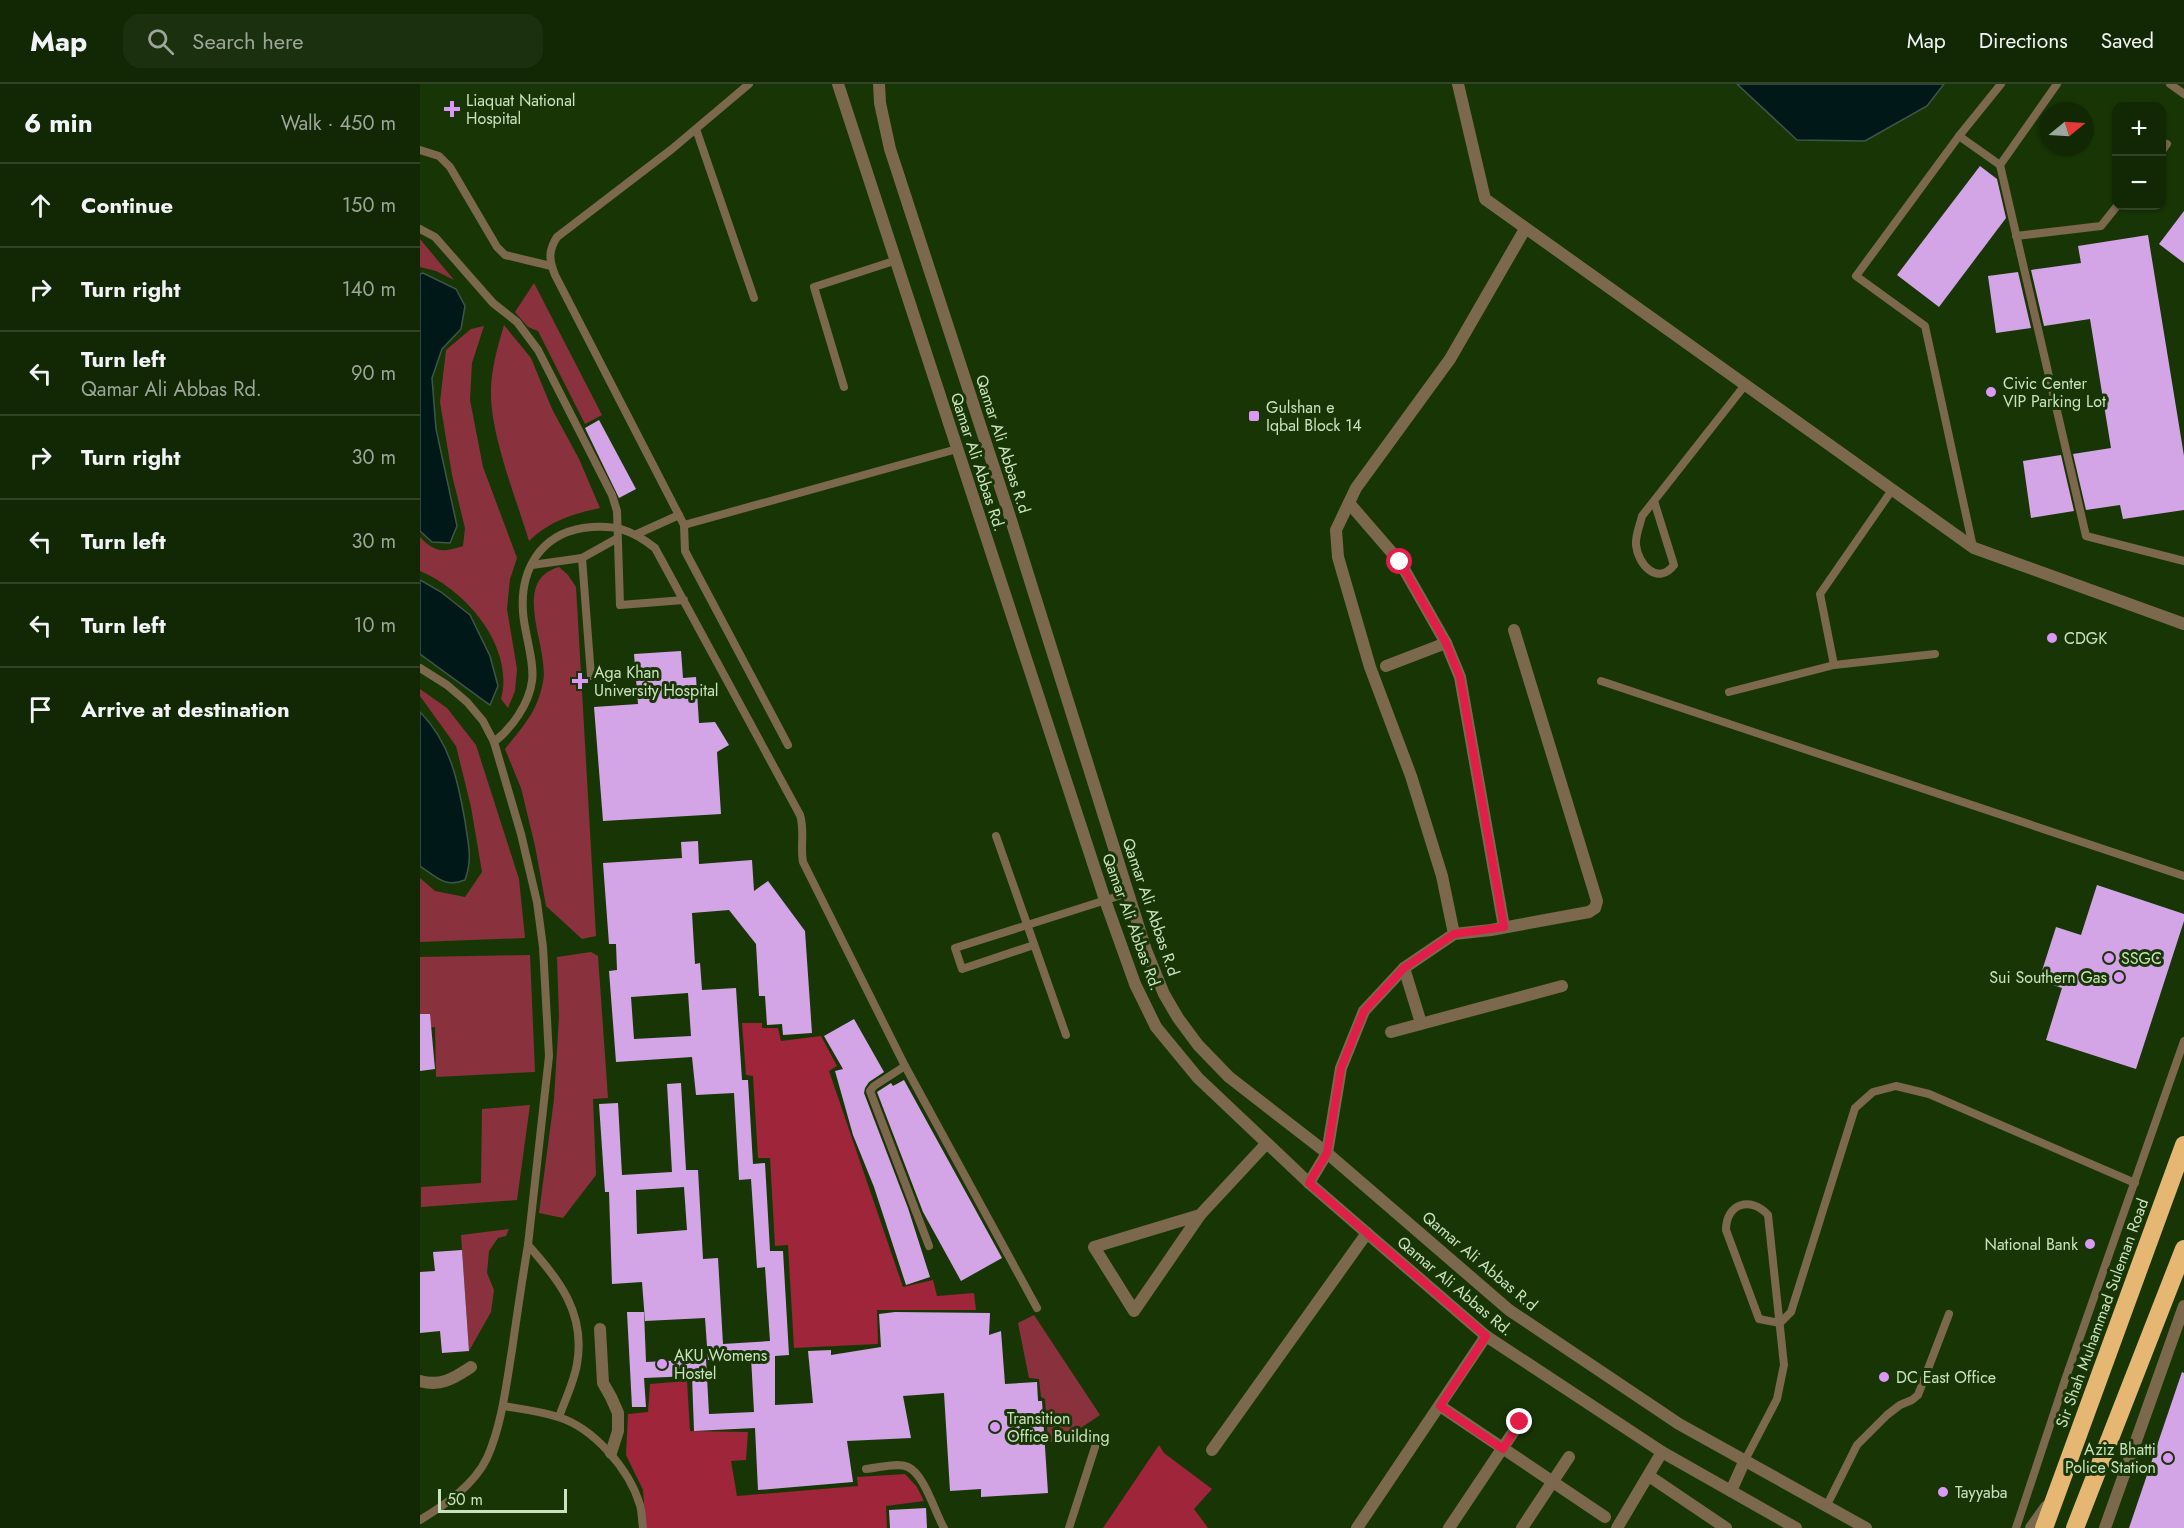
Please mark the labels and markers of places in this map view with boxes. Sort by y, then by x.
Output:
place label: Liaquat National Hospital [466,89,576,130]
marker: Liaquat National Hospital [443,100,461,118]
place label: Civic Center VIP Parking Lot [2003,372,2106,413]
marker: Civic Center VIP Parking Lot [1984,385,1998,399]
place label: Gulshan e Iqbal Block 14 [1266,396,1362,437]
marker: Gulshan e Iqbal Block 14 [1247,409,1261,423]
place label: CDGK [2064,627,2107,650]
marker: CDGK [2045,631,2059,645]
place label: Aga Khan University Hospital [594,661,719,702]
marker: Aga Khan University Hospital [571,672,589,690]
place label: SSGC [2121,947,2162,970]
marker: SSGC [2102,951,2116,965]
place label: Sui Southern Gas [1989,966,2107,989]
marker: Sui Southern Gas [2112,970,2126,984]
place label: National Bank [1985,1233,2079,1256]
marker: National Bank [2083,1237,2097,1251]
place label: AKU Womens Hostel [674,1344,767,1385]
marker: AKU Womens Hostel [655,1357,669,1371]
place label: DC East Office [1896,1366,1996,1389]
marker: DC East Office [1877,1370,1891,1384]
place label: Transition Office Building [1007,1407,1110,1448]
marker: Transition Office Building [988,1420,1002,1434]
place label: Aziz Bhatti Police Station [2065,1438,2156,1479]
marker: Aziz Bhatti Police Station [2161,1451,2175,1465]
place label: Tayyaba [1955,1481,2008,1504]
marker: Tayyaba [1936,1485,1950,1499]

